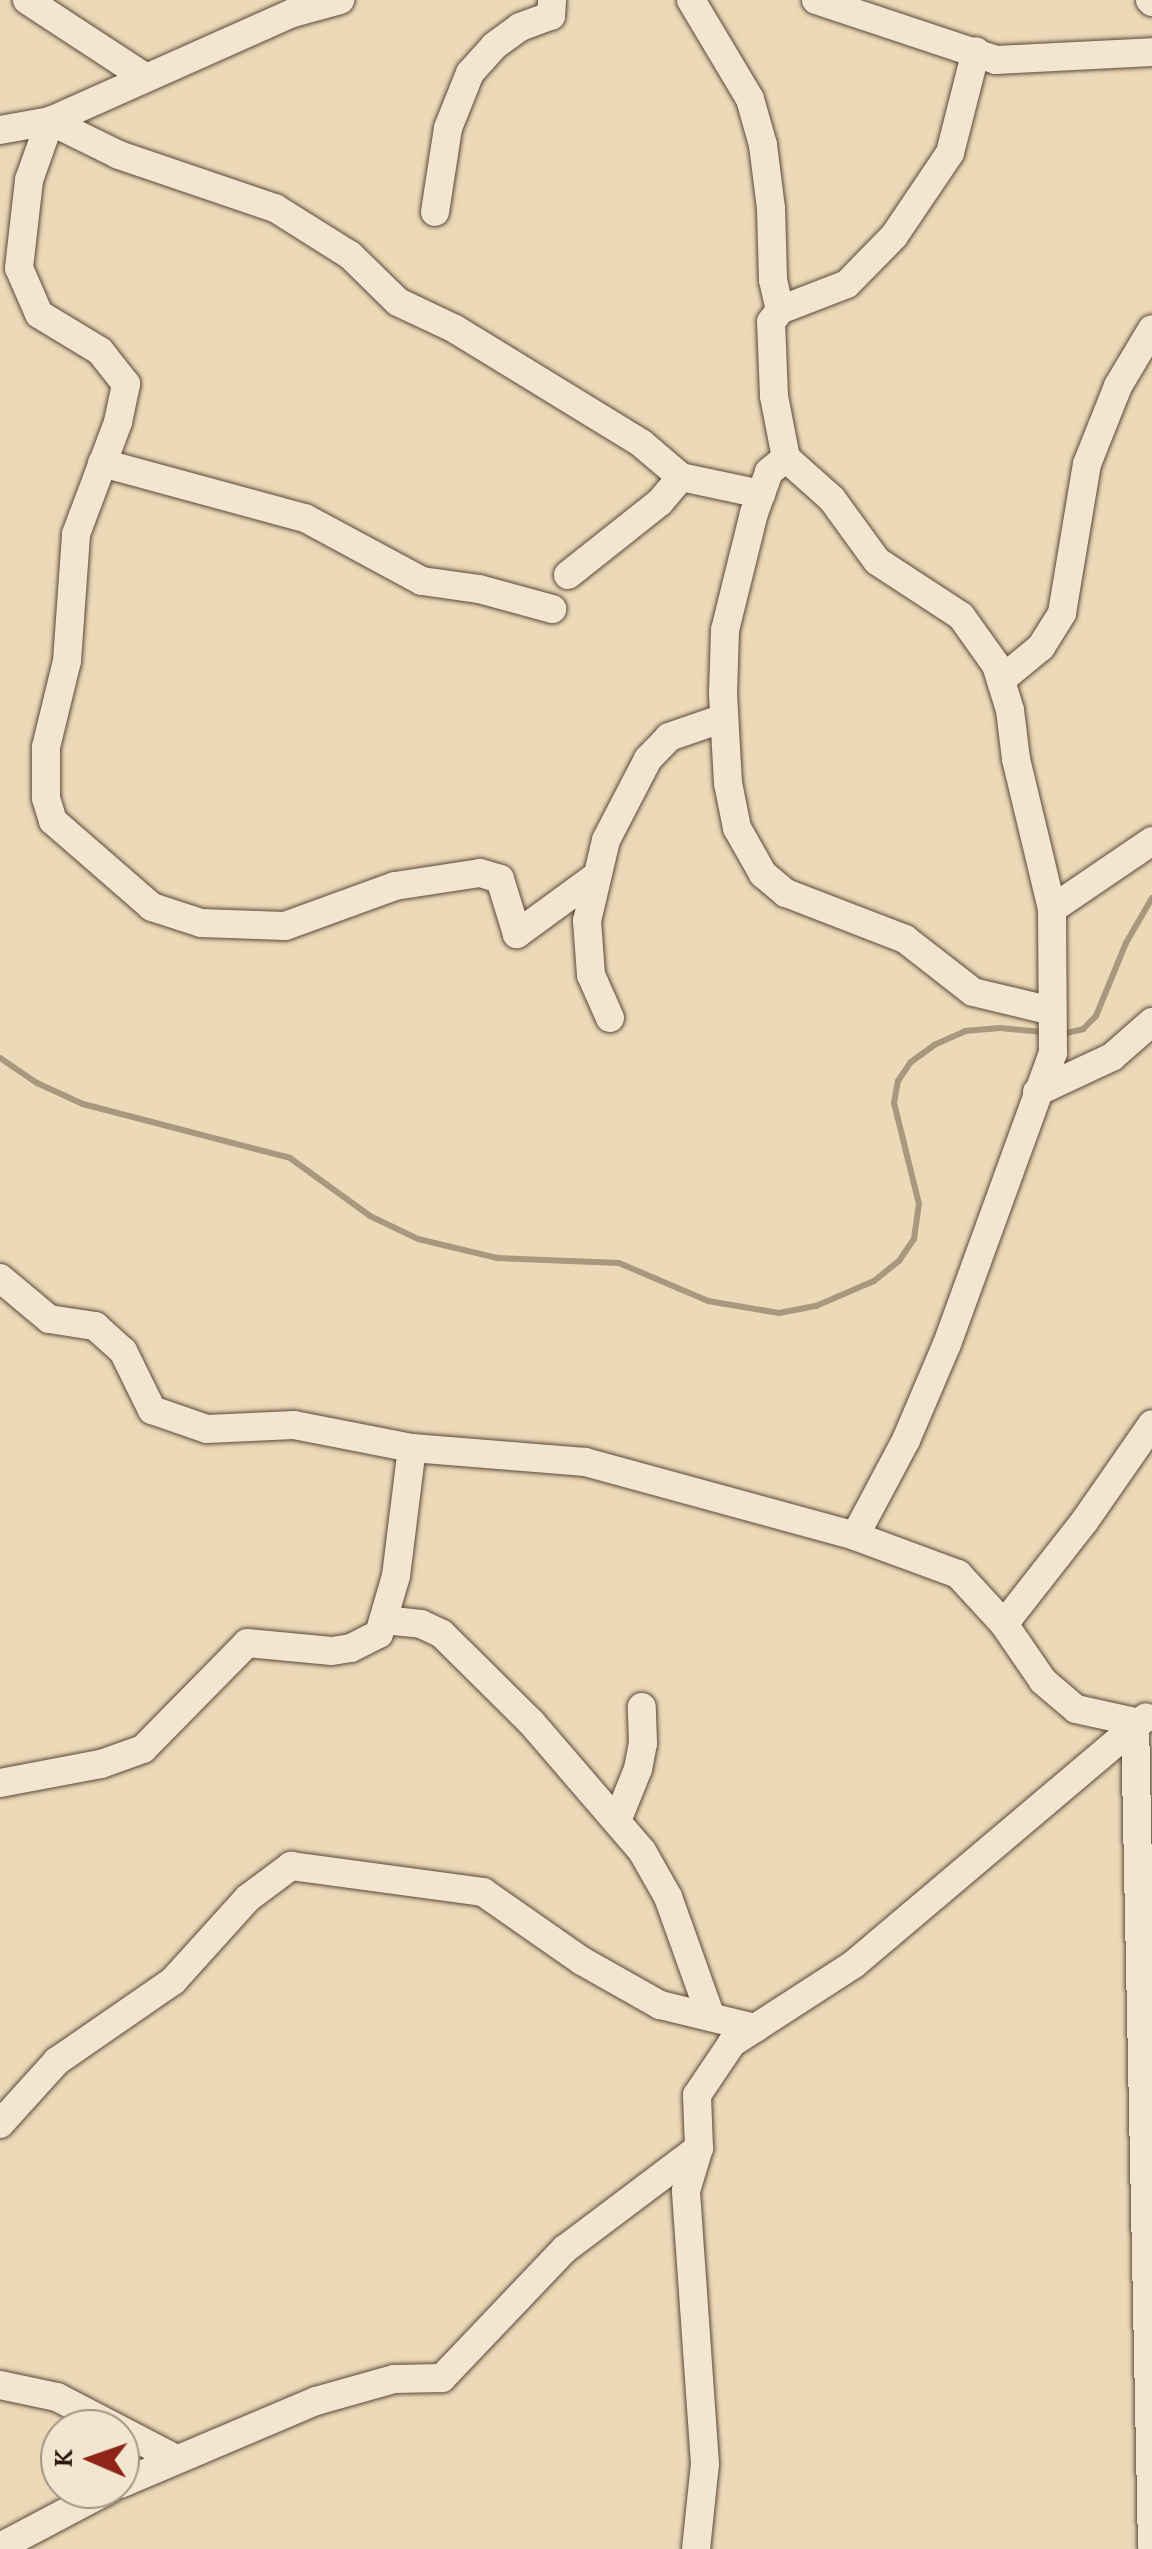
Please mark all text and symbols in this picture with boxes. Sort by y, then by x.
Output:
north arrow [40,2409,140,2509]
text: K [41,2448,82,2468]

